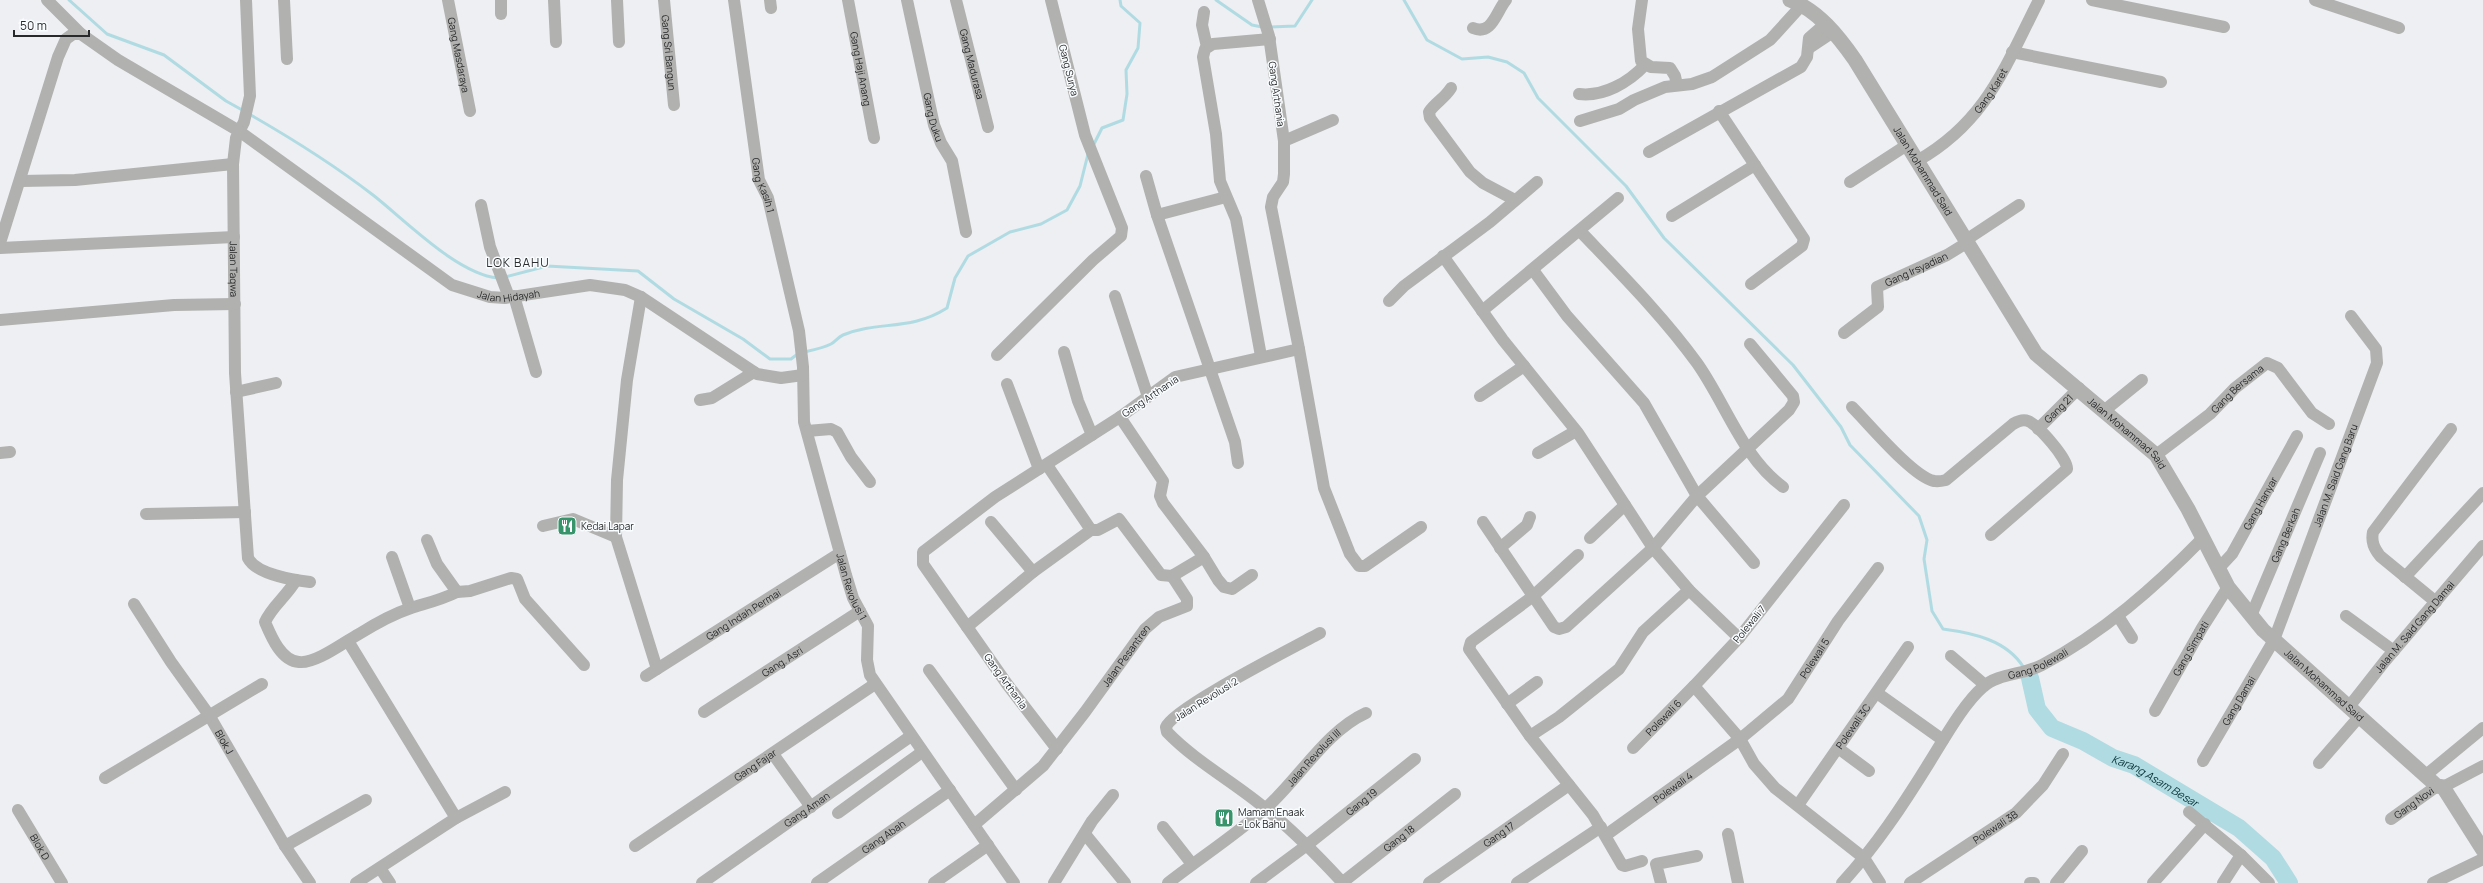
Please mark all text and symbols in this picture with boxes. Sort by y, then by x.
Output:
scale bar [14,12,89,38]
street label: Gang Sri Bangun [658,14,680,91]
street label: Gang Masdaraya [445,16,473,94]
text: 50 m [20,17,47,34]
street label: Gang Madurasa [957,27,988,101]
street label: Gang Haji Anang [847,30,875,107]
street label: Gang Surya [1056,43,1082,97]
street label: Gang Arthania [1265,60,1289,128]
street label: Gang Karet [1971,66,2010,116]
street label: Gang Duku [920,91,947,144]
street label: Jalan Mohammad Said [1890,124,1956,218]
street label: Gang Kasih 1 [749,157,778,214]
street label: Jalan Taqwa [227,241,241,297]
street label: Gang Irsyadian [1883,249,1950,290]
district label: LOK BAHU [486,254,550,271]
street label: Jalan Hidayah [476,286,541,305]
street label: Gang Bersama [2208,361,2267,416]
street label: Gang Arthania [1119,372,1181,420]
street label: Gang 21 [2041,391,2076,426]
street label: Jalan Mohammad Said [2085,394,2170,472]
street label: Jalan M. Said Gang Baru [2310,422,2361,529]
street label: Gang Hanyar [2240,474,2280,532]
street label: Gang Berkah [2267,505,2303,565]
restaurant icon: Kedai Lapar [556,515,578,537]
place label: Kedai Lapar [581,519,634,533]
street label: Jalan Revolusi 1 [833,551,871,622]
street label: Jalan M. Said Gang Damai [2371,578,2457,676]
street label: Gang Indah Permai [703,585,783,643]
street label: Polewali 7 [1730,602,1768,646]
street label: Gang Simpati [2169,618,2212,678]
street label: Jalan Pesantren [1099,621,1153,689]
street label: Polewali 5 [1796,635,1833,681]
street label: Gang. Asri [759,643,805,680]
street label: Gang Polewali [2007,645,2070,682]
street label: Jalan Mohammad Said [2281,645,2367,724]
street label: Gang Arthania [981,650,1031,712]
street label: Gang Damai [2218,673,2258,728]
street label: Jalan Revolusi 2 [1172,674,1241,724]
street label: Polewali 6 [1642,696,1684,739]
street label: Polewali 3C [1832,701,1874,752]
street label: Jalan Revolusi III [1284,725,1344,789]
street label: Blok J [212,727,237,757]
street label: Gang Fajar [731,745,780,784]
water label: Karang Asam Besar [2110,751,2203,811]
street label: Polewali 4 [1650,768,1695,806]
street label: Gang Novi [2391,783,2437,822]
street label: Gang 19 [1343,785,1380,819]
street label: Gang Aman [781,788,832,830]
place label: Mamam Enaak - Lok Bahu [1238,805,1305,831]
restaurant icon: Mamam Enaak - Lok Bahu [1213,807,1235,829]
street label: Polewali 3B [1970,807,2020,847]
street label: Gang Abah [859,816,908,857]
street label: Gang 17 [1480,818,1517,850]
street label: Gang 18 [1380,821,1418,855]
street label: Blok D [27,831,54,863]

